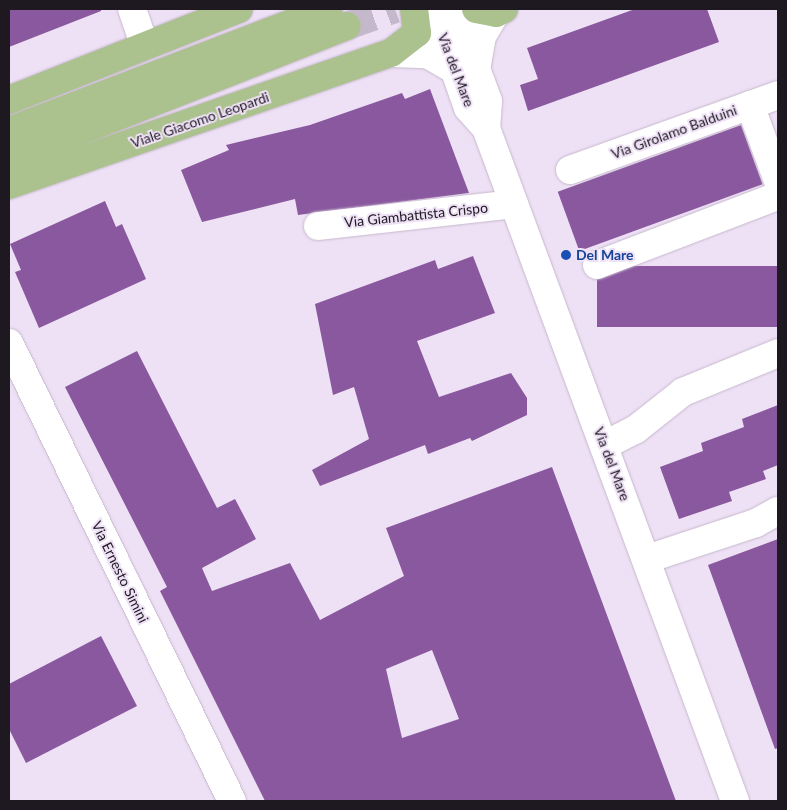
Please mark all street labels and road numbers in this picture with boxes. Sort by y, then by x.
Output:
street label: Via del Mare [434,31,478,109]
street label: Viale Giacomo Leopardi [129,88,271,152]
street label: Via Girolamo Balduini [609,101,739,163]
street label: Via Giambattista Crispo [343,199,489,231]
street label: Via del Mare [590,425,634,503]
street label: Via Ernesto Simini [88,518,152,626]

